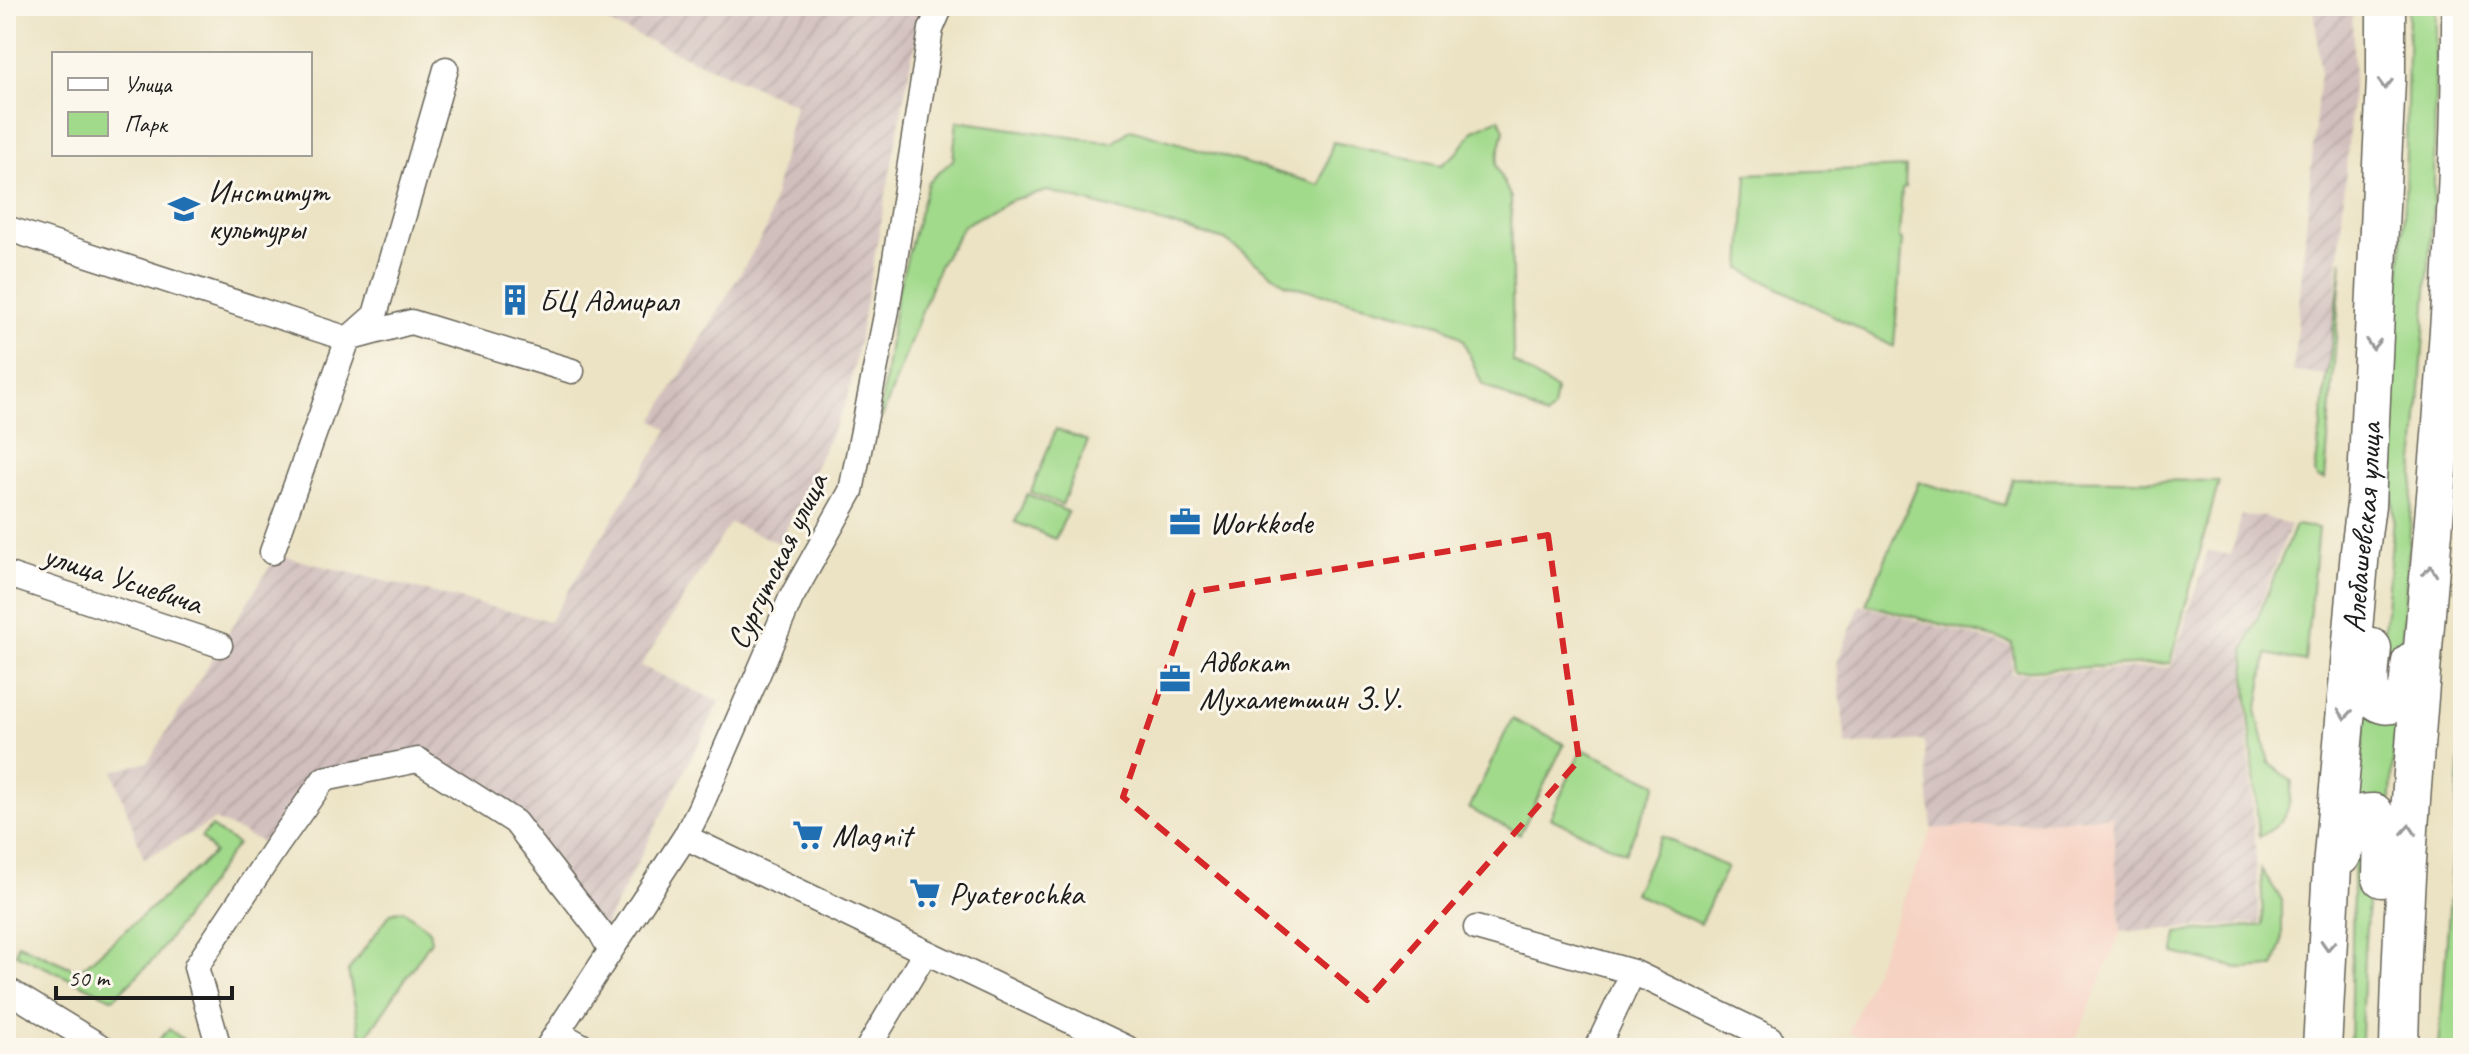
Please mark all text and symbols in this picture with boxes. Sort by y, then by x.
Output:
legend [52,52,312,156]
text: Улица [124,69,173,99]
one-way arrow [2377,78,2394,91]
text: Парк [124,109,169,139]
place label: Институт культуры [208,171,332,249]
school or university icon: Институт культуры [167,192,201,226]
place label: БЦ Адмирал [539,280,681,321]
building icon: БЦ Адмирал [498,283,532,317]
one-way arrow [2365,338,2382,351]
street label: Алебашевская улица [2332,420,2390,634]
street label: Сургутская улица [717,465,838,656]
place label: Workkode [1209,502,1315,543]
office icon: Workkode [1168,505,1202,539]
street label: улица Усиевича [37,534,209,624]
one-way arrow [2421,564,2438,577]
place label: Адвокат Мухаметшин З.У. [1199,641,1402,719]
office icon: Адвокат Мухаметшин З.У. [1158,662,1192,696]
one-way arrow [2337,708,2354,721]
place label: Magnit [832,815,916,856]
supermarket icon: Magnit [791,818,825,852]
one-way arrow [2400,823,2417,836]
place label: Pyaterochka [949,873,1086,914]
supermarket icon: Pyaterochka [908,876,942,910]
one-way arrow [2319,939,2336,952]
scale bar [56,950,232,1000]
text: 50 m [68,963,111,993]

